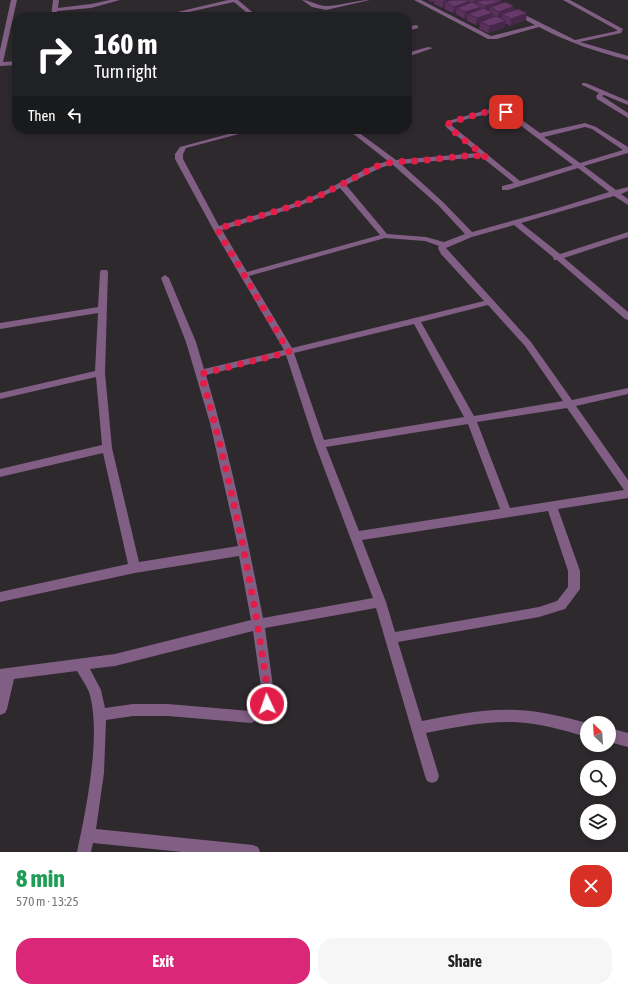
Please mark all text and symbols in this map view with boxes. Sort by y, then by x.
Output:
icon: right [28,28,80,80]
text: 160 m [94,28,157,60]
text: Turn right [94,61,157,82]
pin [489,95,523,129]
icon: arrive [495,101,517,123]
icon: left [64,104,86,126]
text: Then [28,107,56,124]
position arrow [246,683,288,725]
north arrow [580,716,616,752]
map controls [580,716,616,840]
button: search [580,760,616,796]
button: layers [580,804,616,840]
text: 8 min [16,865,65,892]
button: close [570,865,612,907]
text: 570 m · 13:25 [16,894,79,909]
button: Exit [16,938,310,984]
button: Share [318,938,612,984]

